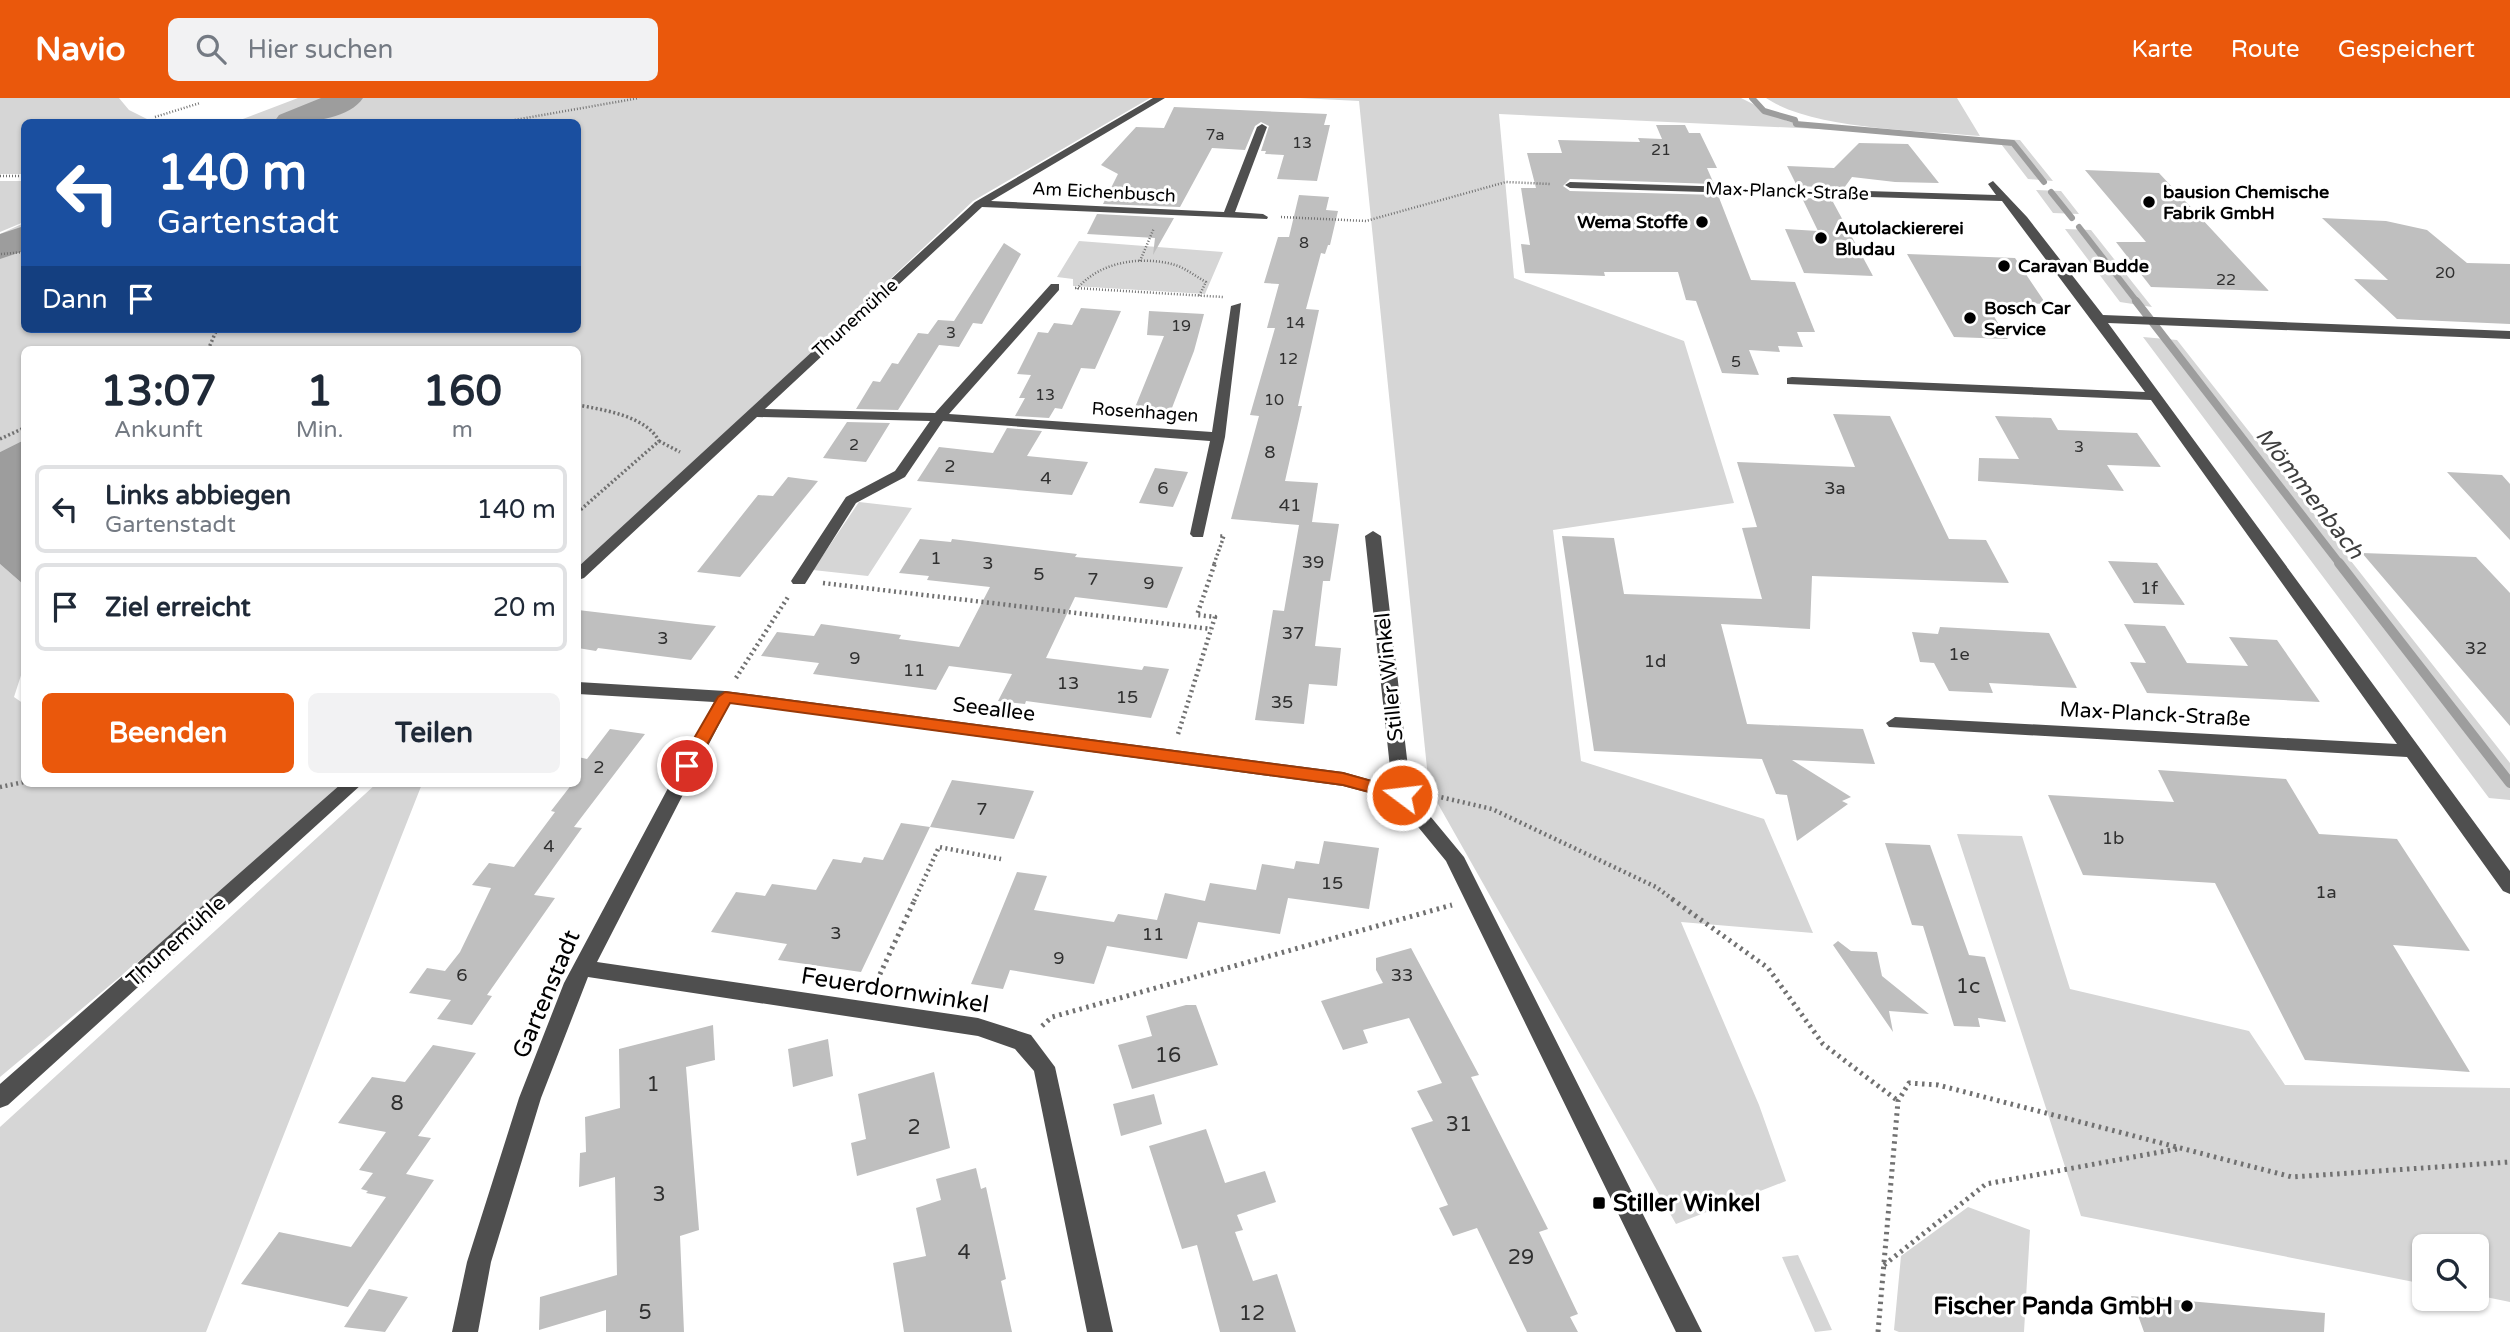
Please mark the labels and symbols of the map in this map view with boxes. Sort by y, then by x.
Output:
house number: 7a [1205,125,1225,145]
house number: 13 [1292,133,1312,153]
house number: 21 [1651,140,1671,160]
street label: Am Eichenbusch [1032,177,1176,207]
street label: Max-Planck-Straße [1705,177,1869,205]
place label: bausion Chemische Fabrik GmbH [2163,181,2329,224]
marker: bausion Chemische Fabrik GmbH [2141,194,2157,210]
place label: Wema Stoffe [1577,211,1688,233]
marker: Wema Stoffe [1694,214,1710,230]
place label: Autolackiererei Bludau [1835,217,1964,260]
marker: Autolackiererei Bludau [1813,230,1829,246]
house number: 8 [1299,233,1309,253]
place label: Caravan Budde [2018,255,2149,277]
marker: Caravan Budde [1996,258,2012,274]
house number: 20 [2435,263,2455,283]
house number: 22 [2216,270,2236,290]
street label: Thunemühle [808,274,902,362]
place label: Bosch Car Service [1984,297,2072,340]
marker: Bosch Car Service [1962,310,1978,326]
house number: 14 [1285,313,1305,333]
house number: 19 [1171,316,1191,336]
house number: 3 [946,323,956,343]
house number: 12 [1278,349,1298,369]
house number: 5 [1731,352,1741,372]
house number: 13 [1035,385,1055,405]
house number: 10 [1264,390,1284,410]
street label: Rosenhagen [1091,397,1199,427]
water label: Mömmenbach [2249,422,2370,566]
house number: 2 [849,435,859,455]
house number: 3 [2074,437,2084,457]
house number: 8 [1264,441,1276,463]
house number: 2 [944,455,956,477]
house number: 4 [1040,467,1052,489]
house number: 6 [1157,477,1169,499]
house number: 3a [1824,477,1846,499]
house number: 41 [1279,494,1301,516]
house number: 1 [930,547,942,569]
house number: 39 [1302,551,1324,573]
house number: 3 [982,552,994,574]
house number: 5 [1033,563,1045,585]
house number: 7 [1087,568,1099,590]
house number: 9 [1143,572,1155,594]
house number: 1f [2140,577,2158,599]
street label: Stiller Winkel [1370,612,1409,742]
house number: 37 [1282,622,1304,644]
house number: 3 [657,627,669,649]
house number: 32 [2465,637,2487,659]
house number: 1e [1948,643,1970,665]
house number: 9 [849,647,861,669]
house number: 1d [1644,650,1666,672]
house number: 11 [903,659,925,681]
house number: 13 [1057,672,1079,694]
house number: 15 [1116,686,1138,708]
house number: 35 [1271,691,1293,713]
street label: Seeallee [951,692,1037,727]
street label: Max-Planck-Straße [2059,697,2251,732]
pin [657,736,717,796]
house number: 2 [593,756,605,778]
position arrow [1365,758,1439,832]
house number: 7 [976,798,988,820]
house number: 1b [2102,827,2124,849]
house number: 4 [543,835,555,857]
house number: 15 [1321,872,1343,894]
house number: 1a [2315,881,2337,903]
street label: Thunemühle [122,890,231,992]
house number: 3 [830,922,842,944]
house number: 11 [1142,923,1164,945]
street label: Gartenstadt [506,926,586,1063]
house number: 9 [1053,947,1065,969]
street label: Feuerdornwinkel [799,961,991,1020]
house number: 6 [456,964,468,986]
house number: 33 [1391,964,1413,986]
house number: 1c [1956,974,1980,999]
house number: 16 [1155,1043,1181,1068]
house number: 1 [646,1072,660,1097]
house number: 8 [390,1091,404,1116]
house number: 31 [1446,1112,1472,1137]
house number: 2 [907,1115,921,1140]
house number: 3 [652,1182,666,1207]
place label: Stiller Winkel [1613,1189,1760,1218]
marker: Stiller Winkel [1591,1195,1607,1211]
house number: 4 [957,1240,971,1265]
house number: 29 [1508,1245,1534,1270]
place label: Fischer Panda GmbH [1933,1292,2173,1321]
marker: Fischer Panda GmbH [2179,1298,2195,1314]
house number: 5 [638,1300,652,1325]
house number: 12 [1239,1301,1265,1326]

